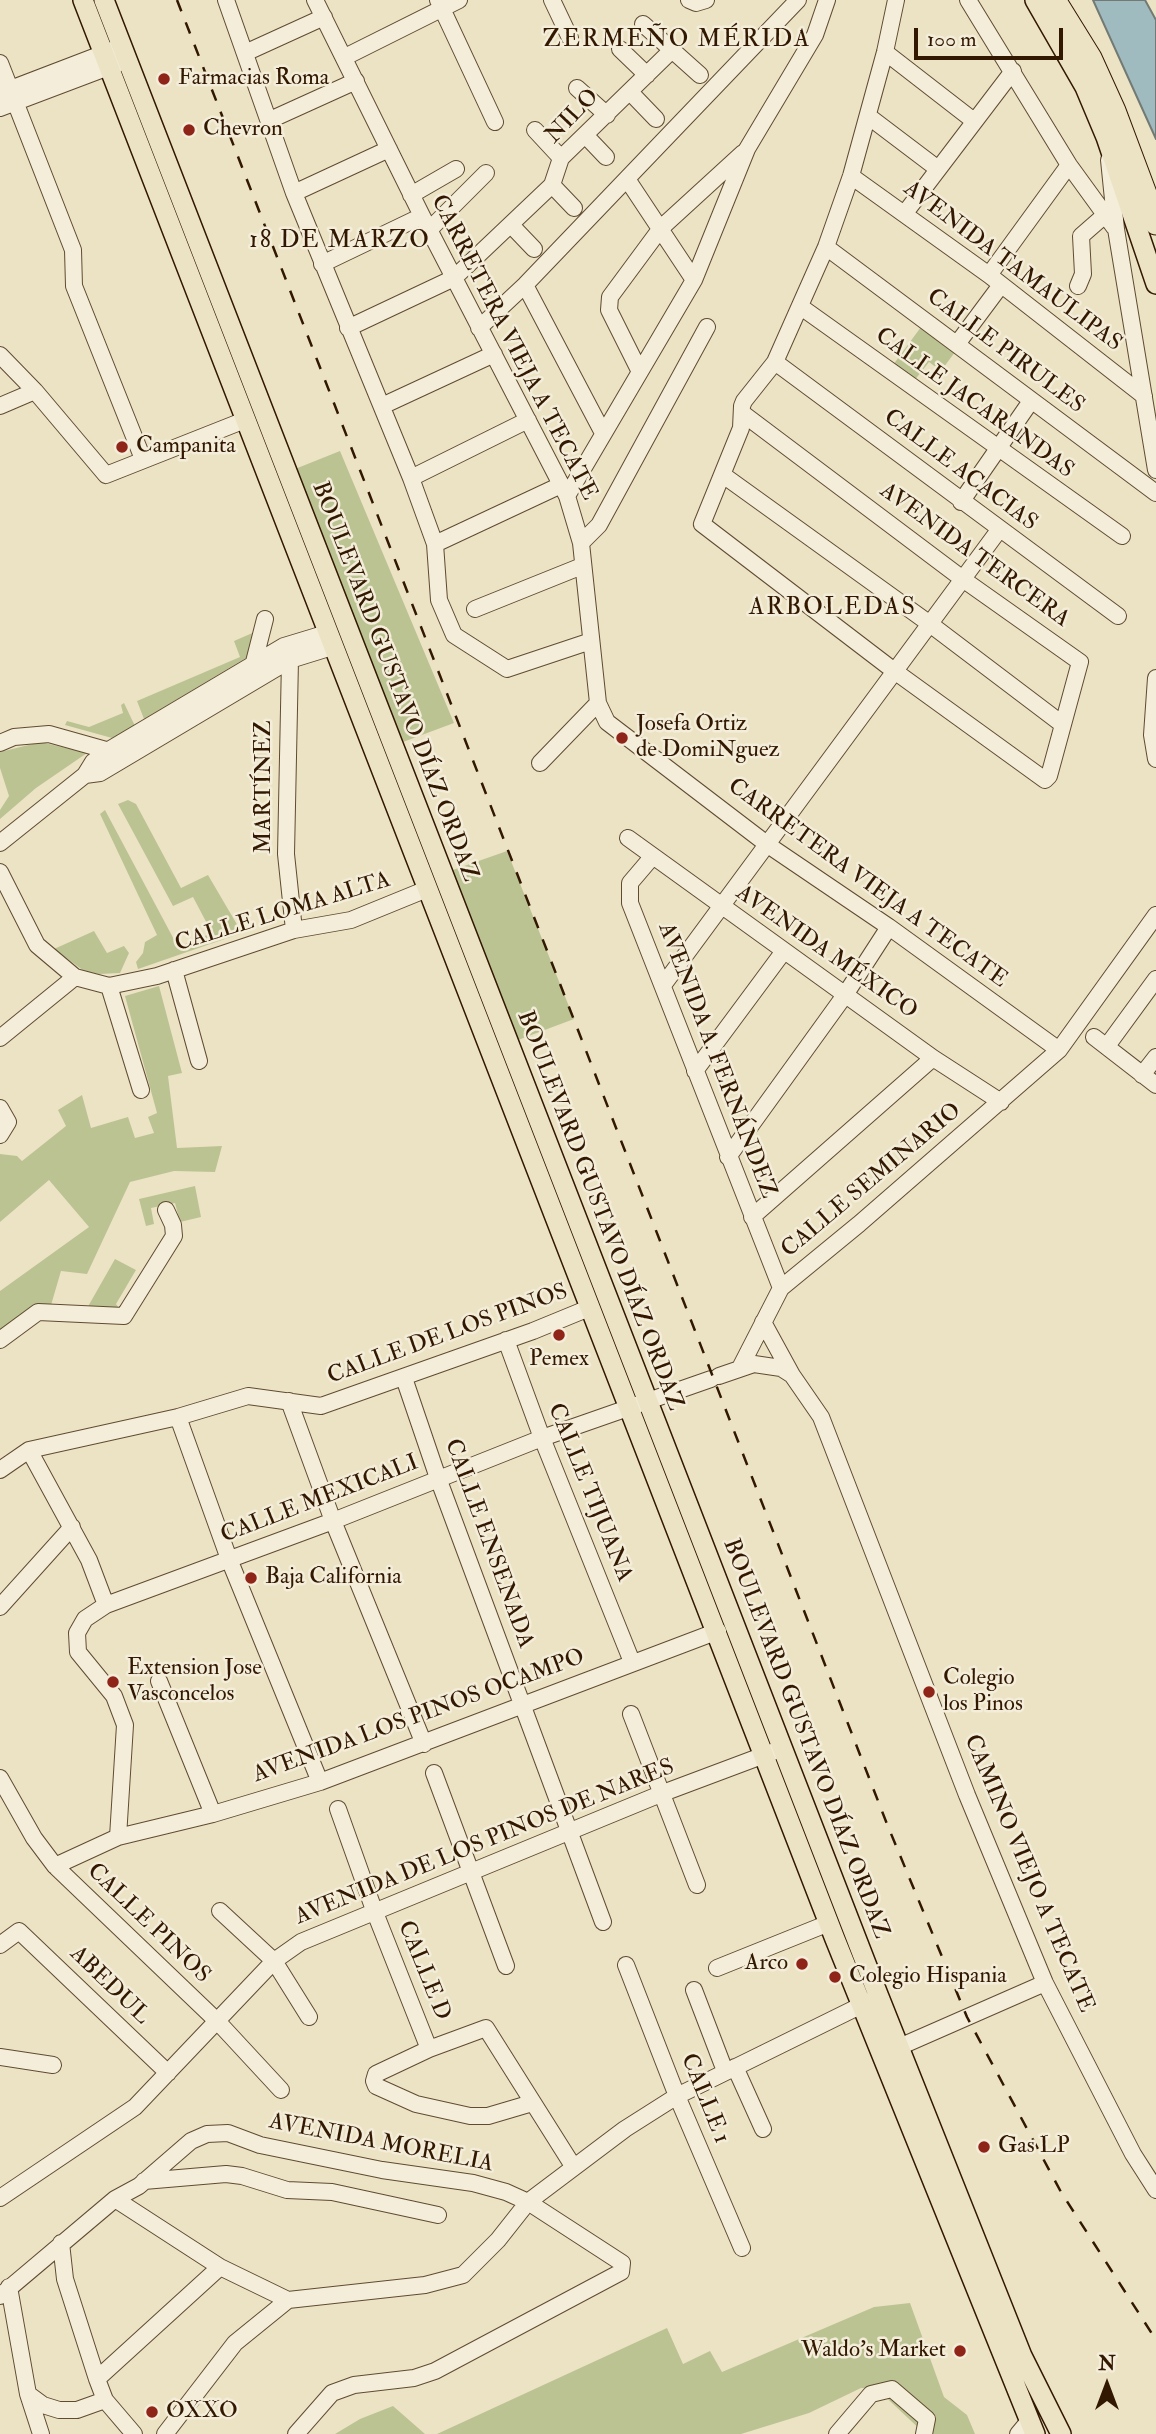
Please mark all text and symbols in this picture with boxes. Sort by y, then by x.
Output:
scale bar [918,14,1067,58]
text: 100 m [927,26,977,53]
district label: ZERMEÑO MÉRIDA [544,27,810,55]
place label: Farmacias Roma [178,65,329,93]
marker: Farmacias Roma [156,71,172,87]
street label: NILO [540,84,606,150]
place label: Chevron [203,116,283,144]
marker: Chevron [181,122,197,138]
street label: AVENIDA TAMAULIPAS [897,176,1127,358]
street label: CARRETERA VIEJA A TECATE [424,191,602,505]
district label: 18 DE MARZO [251,228,429,256]
street label: CALLE PIRULES [921,284,1089,420]
street label: CALLE JACARANDAS [869,323,1079,485]
street label: CALLE ACACIAS [878,404,1042,538]
place label: Campanita [136,433,236,461]
marker: Campanita [114,439,130,455]
street label: BOULEVARD GUSTAVO DÍAZ ORDAZ [305,478,483,886]
street label: AVENIDA TERCERA [874,478,1074,634]
district label: ARBOLEDAS [750,595,916,623]
place label: Josefa Ortiz de DomiNguez [636,711,780,765]
street label: MARTÍNEZ [251,720,279,854]
marker: Josefa Ortiz de DomiNguez [614,730,630,746]
street label: CARRETERA VIEJA A TECATE [722,773,1012,995]
street label: CALLE LOMA ALTA [172,867,394,959]
street label: AVENIDA MÉXICO [730,880,922,1026]
street label: AVENIDA A. FERNÁNDEZ [651,919,781,1203]
street label: BOULEVARD GUSTAVO DÍAZ ORDAZ [510,1007,688,1415]
street label: CALLE SEMINARIO [777,1098,967,1264]
street label: CALLE DE LOS PINOS [324,1279,572,1391]
marker: Pemex [551,1327,567,1343]
place label: Pemex [529,1346,589,1374]
street label: CALLE TIJUANA [541,1400,637,1586]
street label: CALLE ENSENADA [437,1436,539,1652]
street label: CALLE MEXICALI [217,1450,423,1550]
street label: BOULEVARD GUSTAVO DÍAZ ORDAZ [716,1535,894,1943]
place label: Baja California [265,1564,402,1592]
marker: Baja California [243,1570,259,1586]
street label: AVENIDA LOS PINOS OCAMPO [249,1644,589,1790]
place label: Extension Jose Vasconcelos [127,1655,262,1709]
place label: Colegio los Pinos [943,1665,1023,1719]
marker: Extension Jose Vasconcelos [105,1674,121,1690]
marker: Colegio los Pinos [921,1684,937,1700]
street label: CAMINO VIEJO A TECATE [957,1731,1099,2017]
street label: AVENIDA DE LOS PINOS DE NARES [291,1754,679,1932]
street label: CALLE PINOS [81,1858,215,1990]
street label: CALLE D [391,1917,455,2025]
street label: ABEDUL [63,1941,155,2031]
place label: Arco [745,1950,788,1978]
marker: Arco [794,1956,810,1972]
place label: Colegio Hispania [849,1963,1007,1991]
marker: Colegio Hispania [827,1969,843,1985]
street label: CALLE 1 [674,2050,734,2148]
street label: AVENIDA MORELIA [267,2109,495,2179]
place label: Gas LP [998,2133,1070,2161]
marker: Gas LP [976,2139,992,2155]
place label: Waldo's Market [801,2337,946,2365]
marker: Waldo's Market [952,2343,968,2359]
north arrow [1072,2350,1142,2420]
text: N [1098,2352,1116,2376]
place label: OXXO [166,2398,238,2426]
marker: OXXO [144,2404,160,2420]

